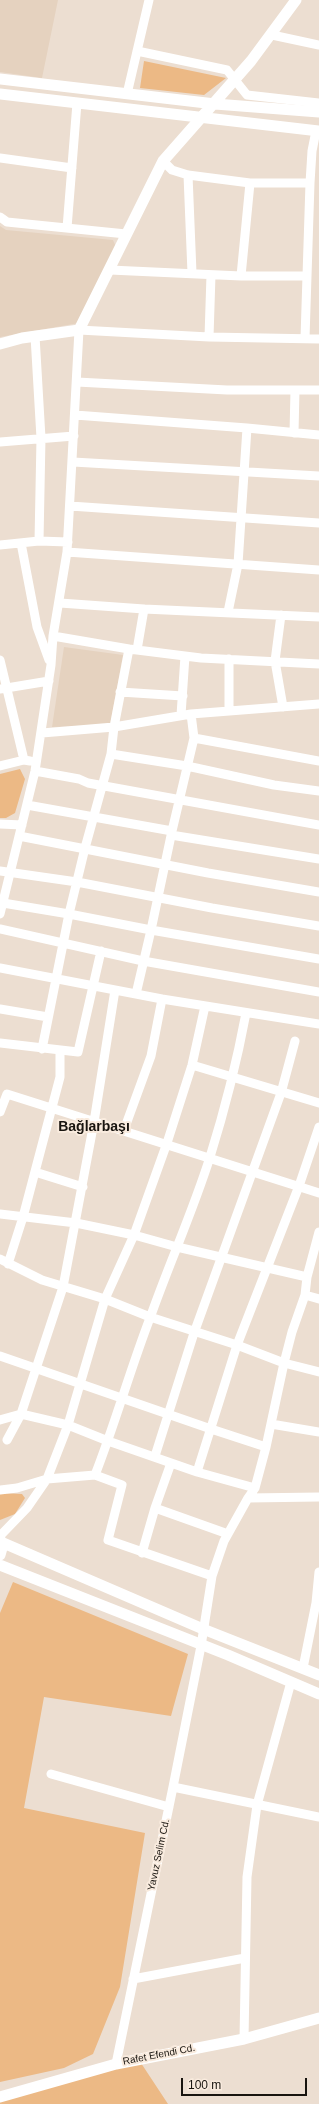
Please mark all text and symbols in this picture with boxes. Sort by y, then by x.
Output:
district label: Bağlarbaşı [58,1119,130,1135]
street label: Yavuz Selim Cd. [146,1818,172,1892]
street label: Rafet Efendi Cd. [122,2042,196,2068]
scale bar [183,2070,309,2096]
text: 100 m [188,2078,221,2092]

